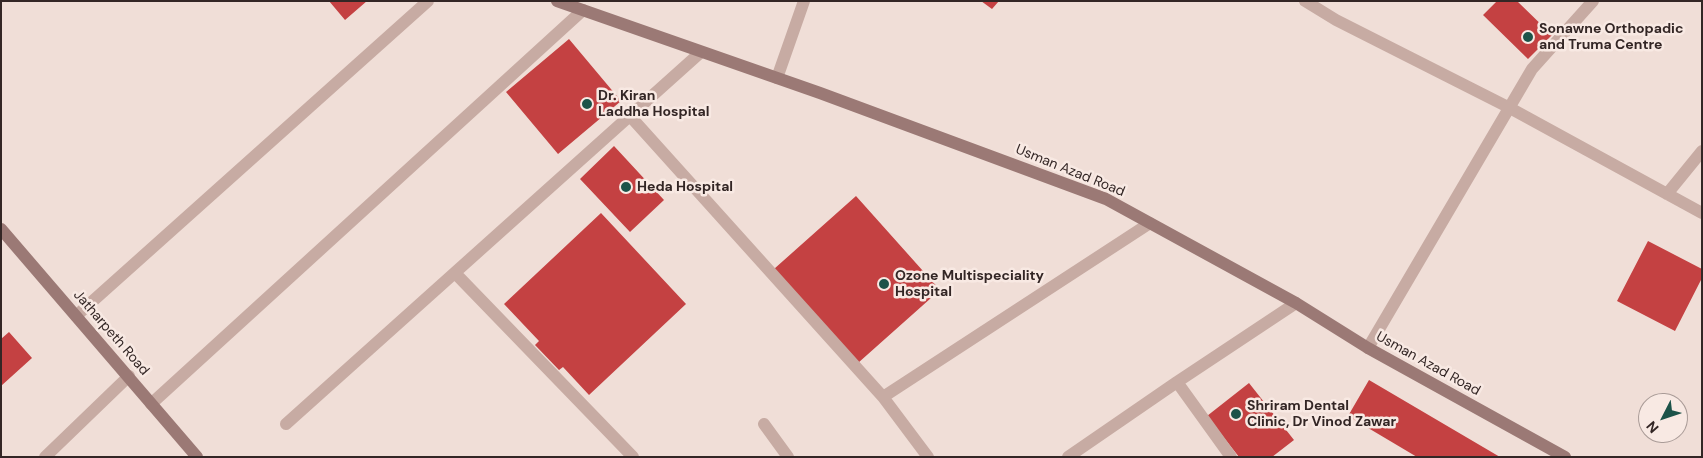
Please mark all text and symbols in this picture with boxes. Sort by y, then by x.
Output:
place label: Sonawne Orthopadic and Truma Centre [1539,21,1683,54]
marker: Sonawne Orthopadic and Truma Centre [1521,30,1535,44]
place label: Dr. Kiran Laddha Hospital [598,88,709,120]
marker: Dr. Kiran Laddha Hospital [580,97,594,111]
street label: Usman Azad Road [1013,141,1127,201]
place label: Heda Hospital [637,179,733,195]
marker: Heda Hospital [619,180,633,194]
place label: Ozone Multispeciality Hospital [895,268,1044,300]
marker: Ozone Multispeciality Hospital [877,277,891,291]
street label: Jatharpeth Road [70,287,152,379]
street label: Usman Azad Road [1373,328,1483,400]
north arrow [1638,393,1688,443]
place label: Shriram Dental Clinic, Dr Vinod Zawar [1247,398,1396,431]
marker: Shriram Dental Clinic, Dr Vinod Zawar [1229,407,1243,421]
text: N [1642,417,1663,437]

